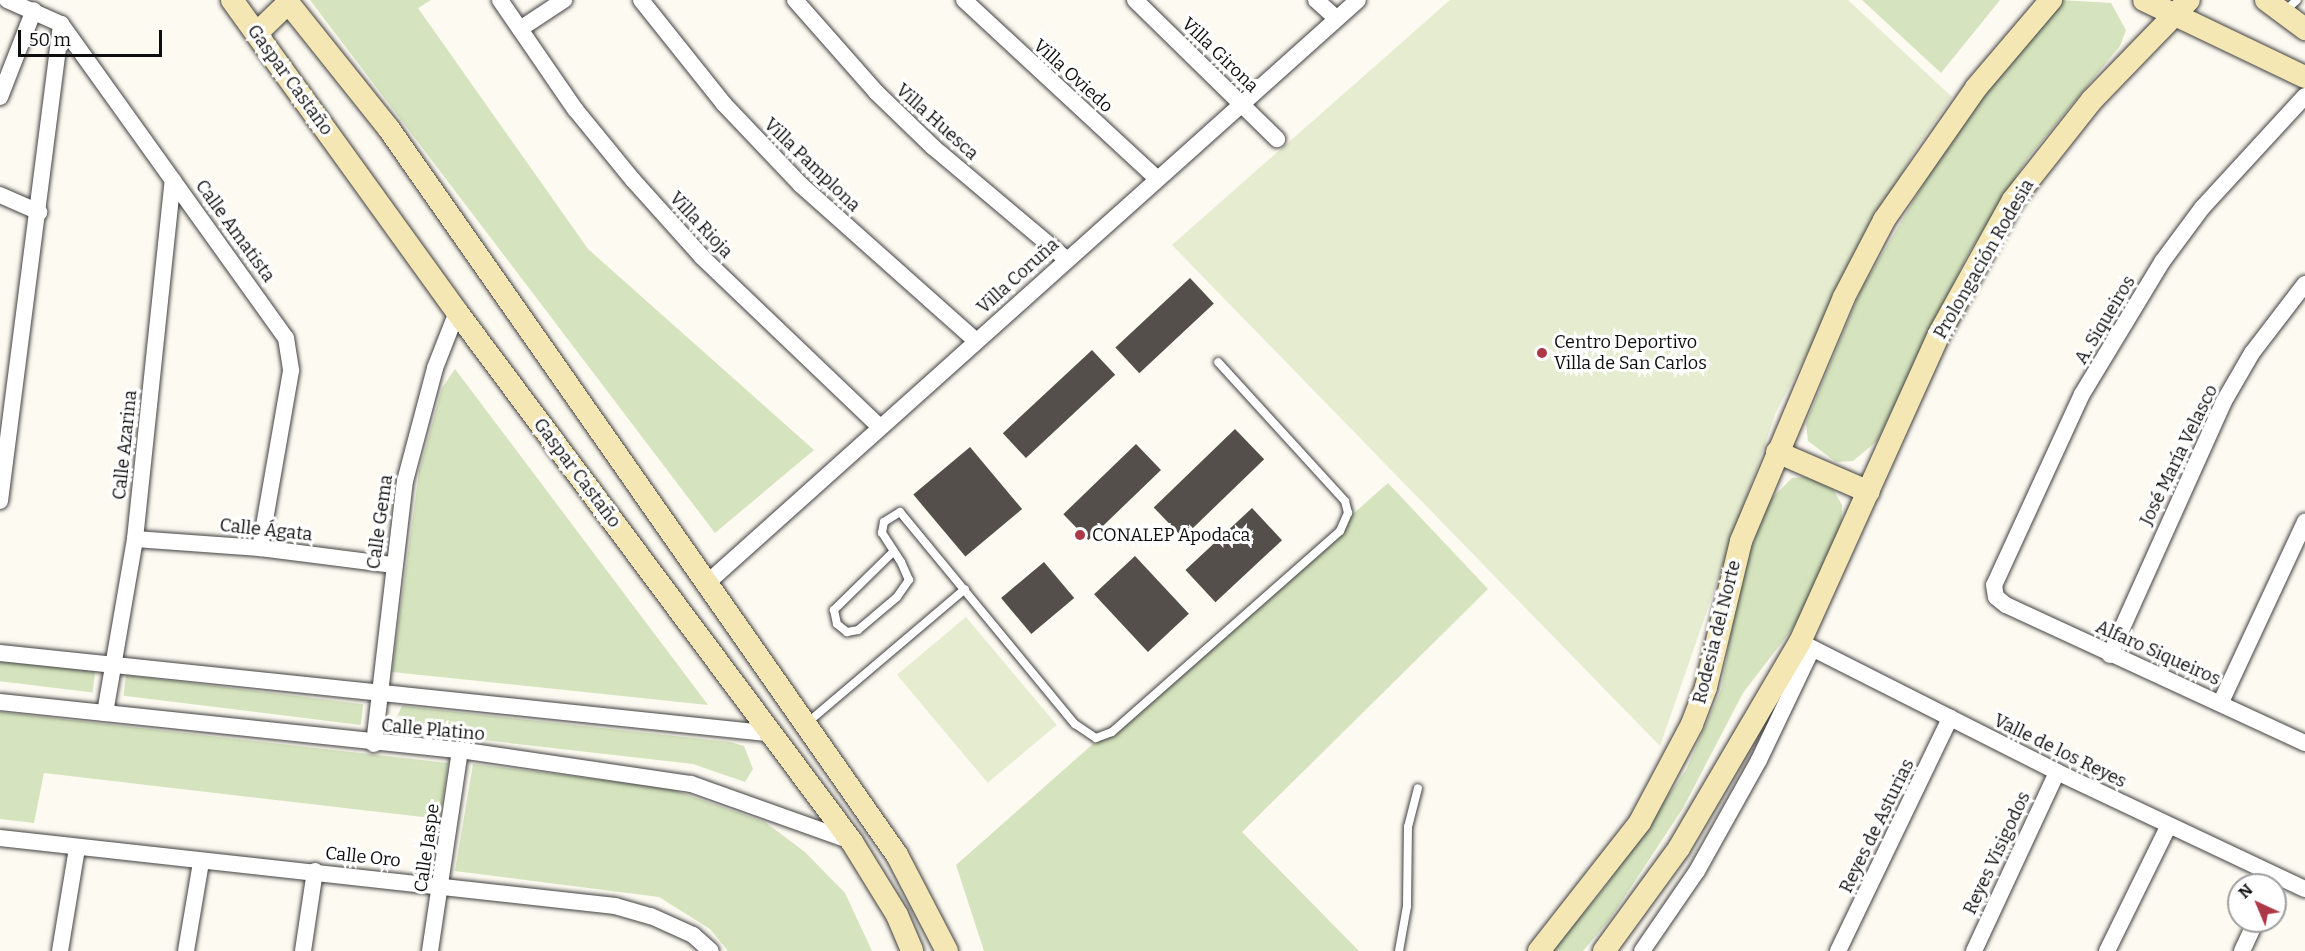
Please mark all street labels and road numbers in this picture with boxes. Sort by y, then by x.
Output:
street label: Villa Girona [1177,13,1263,97]
street label: Gaspar Castaño [243,21,337,139]
street label: Villa Oviedo [1029,35,1117,117]
street label: Villa Huesca [891,79,983,165]
street label: Villa Pamplona [759,114,865,216]
street label: Prolongación Rodesia [1929,175,2039,343]
street label: Calle Amatista [191,176,279,286]
street label: Villa Rioja [665,187,737,263]
street label: Villa Coruña [973,234,1063,318]
street label: A. Siqueiros [2070,272,2140,368]
street label: José María Velasco [2136,381,2222,529]
street label: Calle Azarina [109,389,141,501]
street label: Gaspar Castaño [529,414,625,532]
street label: Calle Gema [363,473,397,571]
street label: Calle Ágata [219,514,313,546]
street label: Rodesia del Norte [1689,558,1745,706]
street label: Alfaro Siqueiros [2092,616,2224,690]
street label: Valle de los Reyes [1990,710,2130,792]
street label: Calle Platino [380,715,486,745]
street label: Reyes de Asturias [1835,756,1919,896]
street label: Reyes Visigodos [1959,788,2035,918]
street label: Calle Jaspe [410,802,444,894]
street label: Calle Oro [324,842,402,872]

